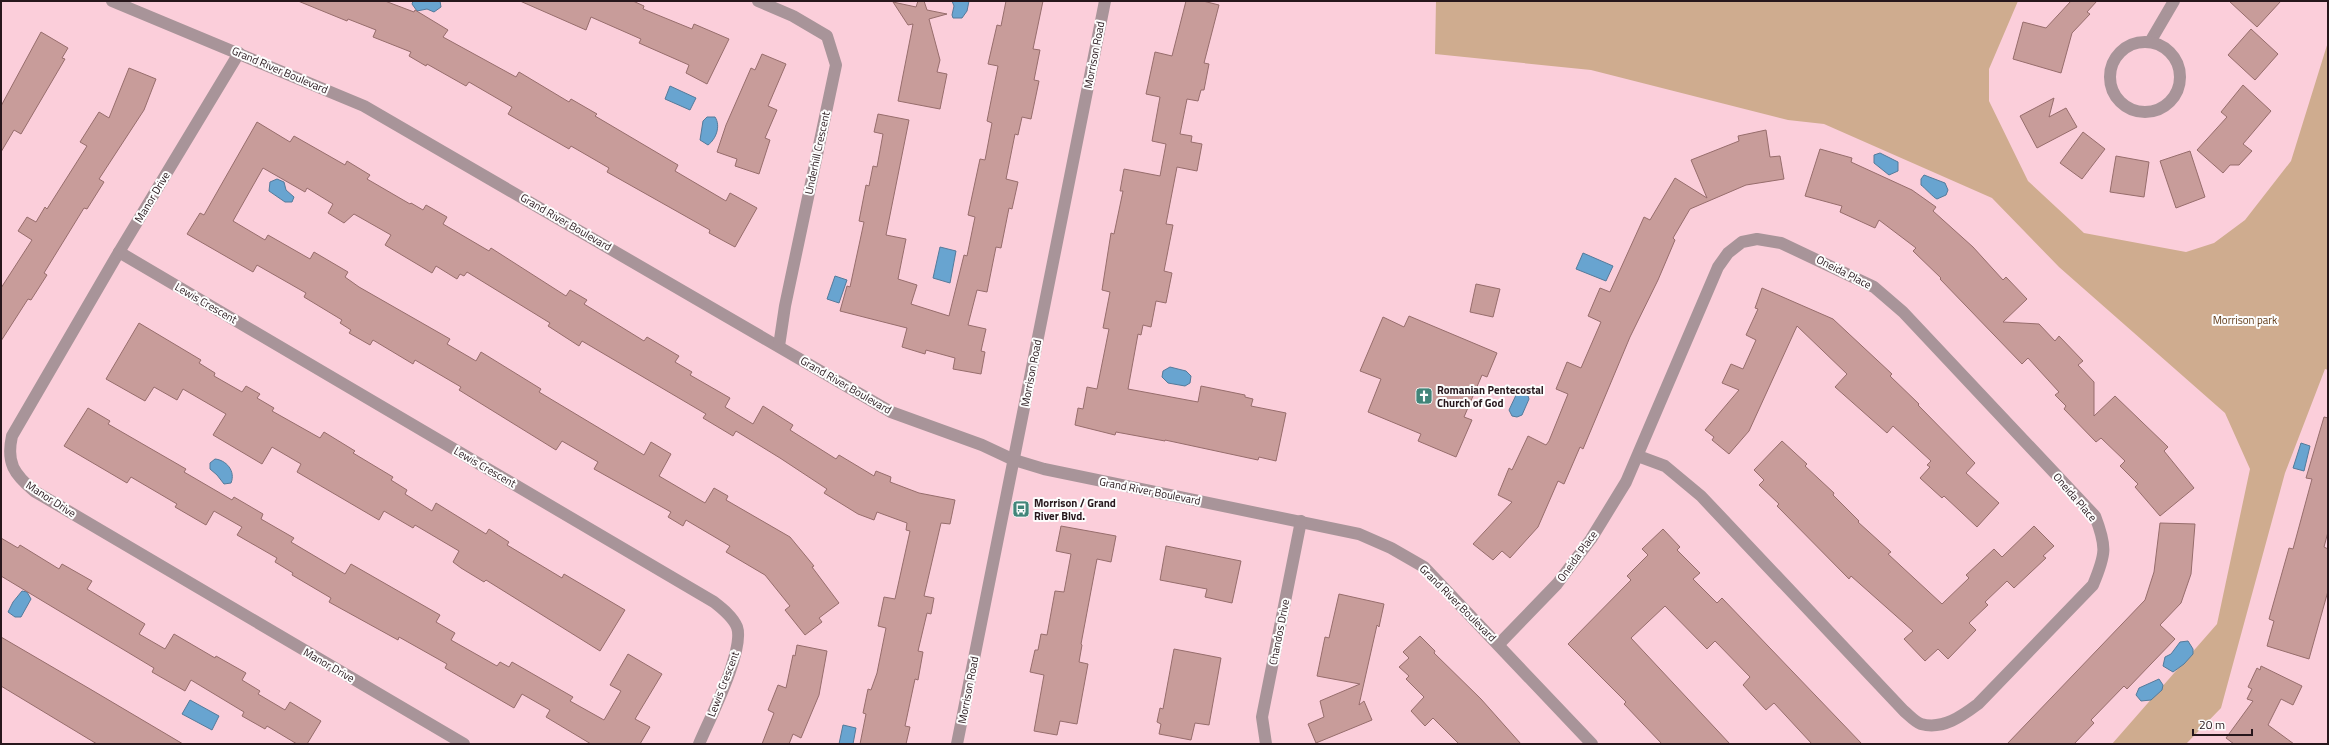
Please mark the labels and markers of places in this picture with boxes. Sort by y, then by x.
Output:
place label: Romanian Pentecostal Church of God [1437,382,1544,411]
church icon: Romanian Pentecostal Church of God [1414,386,1434,406]
place label: Morrison / Grand River Blvd. [1034,495,1116,524]
bus stop icon: Morrison / Grand River Blvd. [1011,499,1031,519]

